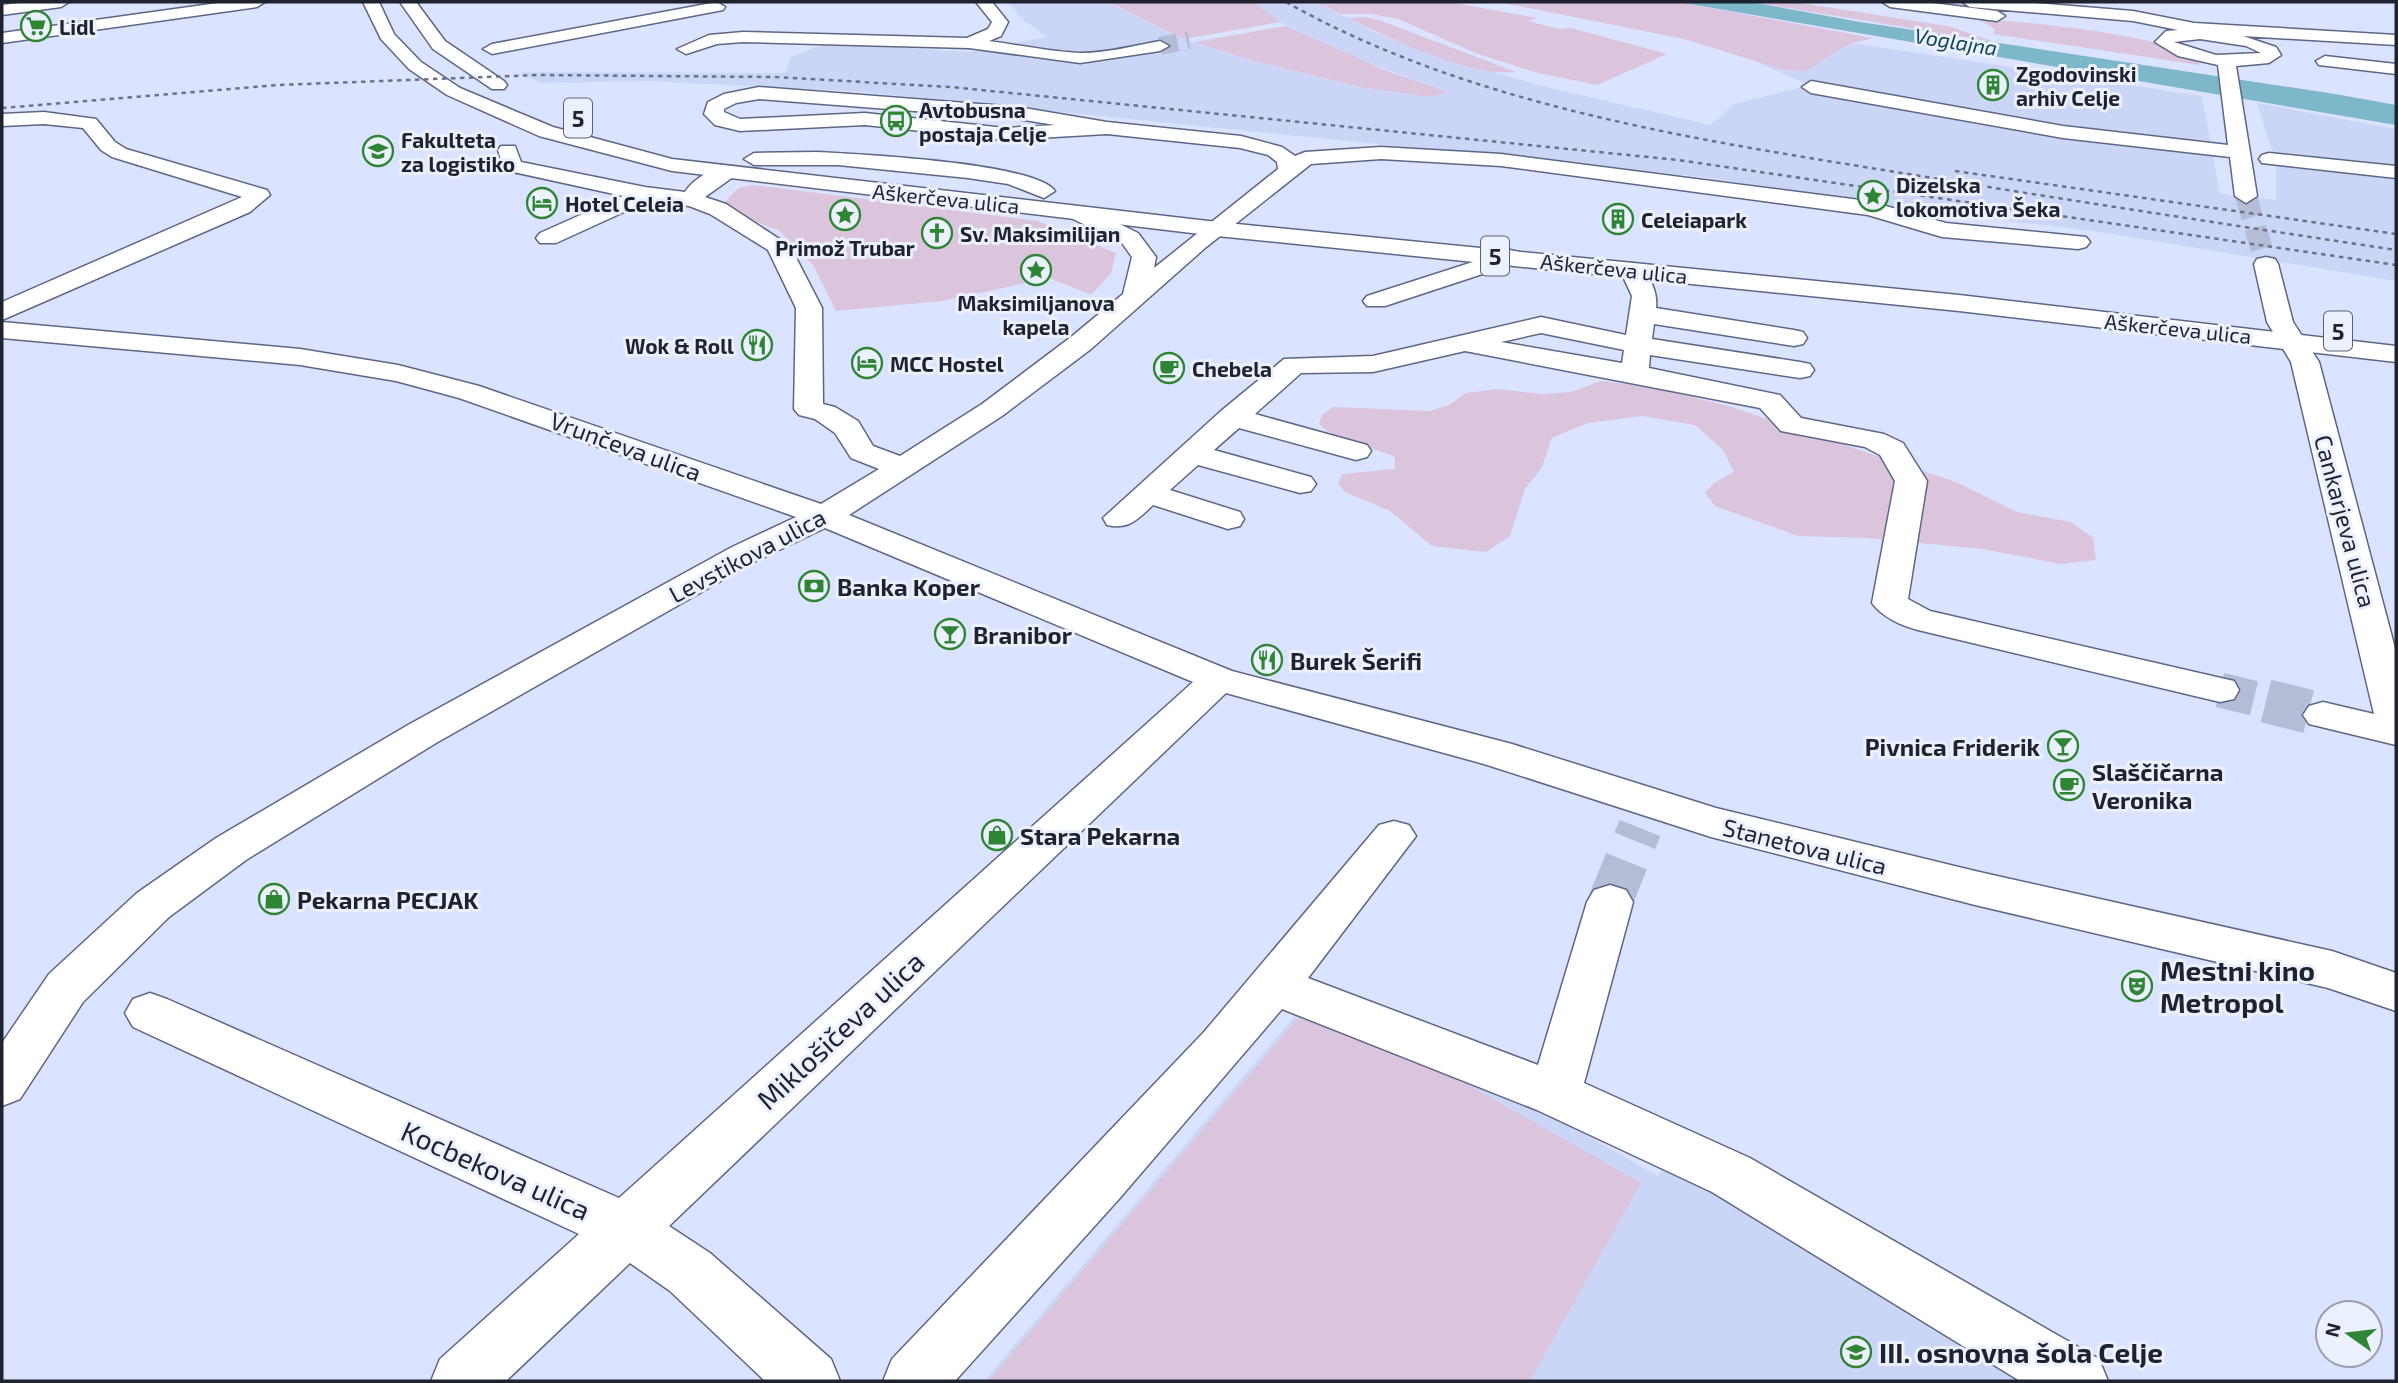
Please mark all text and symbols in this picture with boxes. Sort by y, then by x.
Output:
supermarket icon: Lidl [19,9,53,43]
place label: Lidl [59,14,96,39]
water label: Voglajna [1913,22,1999,61]
place label: Zgodovinski arhiv Celje [2016,61,2137,110]
building icon: Zgodovinski arhiv Celje [1976,68,2010,102]
place label: Avtobusna postaja Celje [919,97,1047,146]
road number: 5 [564,99,592,138]
bus stop icon: Avtobusna postaja Celje [879,104,913,138]
place label: Fakulteta za logistiko [401,127,515,176]
school or university icon: Fakulteta za logistiko [361,134,395,168]
place label: Dizelska lokomotiva Šeka [1896,172,2060,221]
street label: Aškerčeva ulica [871,178,1021,218]
place icon: Dizelska lokomotiva Šeka [1856,179,1890,213]
hotel icon: Hotel Celeia [525,186,559,220]
place label: Hotel Celeia [565,191,684,216]
place icon: Primož Trubar [828,198,862,232]
building icon: Celeiapark [1601,202,1635,236]
place label: Celeiapark [1641,207,1747,232]
church icon: Sv. Maksimilijan [920,216,954,250]
place label: Sv. Maksimilijan [960,221,1120,246]
place label: Primož Trubar [775,235,915,260]
road number: 5 [1481,236,1509,276]
street label: Aškerčeva ulica [1539,248,1689,288]
place icon: Maksimiljanova kapela [1019,253,1053,287]
place label: Maksimiljanova kapela [957,290,1115,339]
street label: Aškerčeva ulica [2103,308,2253,348]
road number: 5 [2324,312,2352,350]
restaurant icon: Wok & Roll [740,328,774,362]
place label: Wok & Roll [625,333,734,358]
hotel icon: MCC Hostel [850,346,884,380]
place label: MCC Hostel [890,351,1004,376]
cafe icon: Chebela [1152,351,1186,385]
place label: Chebela [1192,356,1272,381]
street label: Vrunčeva ulica [547,405,705,487]
street label: Cankarjeva ulica [2309,432,2383,610]
street label: Levstikova ulica [664,502,830,608]
bank icon: Banka Koper [797,569,831,603]
place label: Banka Koper [837,572,981,601]
bar icon: Branibor [933,617,967,651]
place label: Branibor [973,620,1073,649]
restaurant icon: Burek Šerifi [1250,643,1284,677]
place label: Burek Šerifi [1290,646,1422,675]
bar icon: Pivnica Friderik [2046,729,2080,763]
place label: Pivnica Friderik [1865,732,2041,761]
place label: Slaščičarna Veronika [2092,757,2223,814]
cafe icon: Slaščičarna Veronika [2052,768,2086,802]
street label: Stanetova ulica [1720,812,1890,880]
shop icon: Stara Pekarna [980,818,1014,852]
place label: Stara Pekarna [1020,821,1180,850]
shop icon: Pekarna PECJAK [257,882,291,916]
place label: Pekarna PECJAK [297,885,479,914]
street label: Miklošičeva ulica [749,944,931,1116]
place label: Mestni kino Metropol [2160,953,2315,1019]
theatre icon: Mestni kino Metropol [2120,969,2154,1003]
street label: Kocbekova ulica [396,1113,596,1227]
north arrow [2314,1299,2384,1369]
text: N [2319,1320,2345,1339]
school or university icon: III. osnovna šola Celje [1839,1335,1873,1369]
place label: III. osnovna šola Celje [1879,1335,2163,1369]

